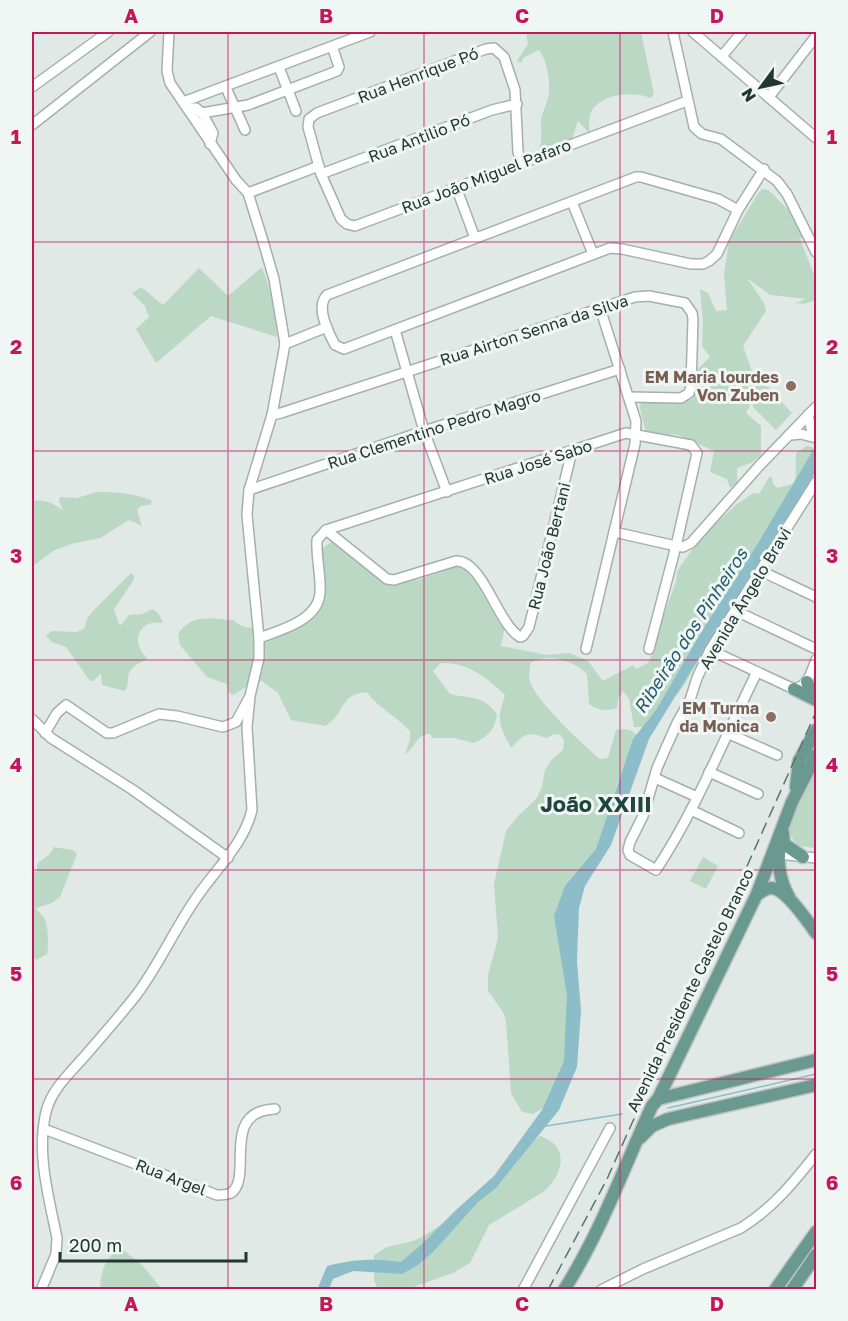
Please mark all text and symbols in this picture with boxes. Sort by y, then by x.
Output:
text: A [124,3,138,27]
text: B [319,3,333,27]
text: C [515,3,529,27]
text: D [710,3,724,27]
street label: Rua Henrique Pó [355,43,481,107]
north arrow [731,57,791,117]
text: N [737,85,760,106]
street label: Rua Antilio Pó [365,109,473,167]
text: 1 [11,124,21,148]
text: 1 [827,124,837,148]
street label: Rua João Miguel Pafaro [398,134,574,218]
street label: Rua Airton Senna da Silva [437,290,631,370]
text: 2 [10,334,22,358]
text: 2 [826,334,838,358]
place label: EM Maria lourdes Von Zuben [645,367,779,405]
marker: EM Maria lourdes Von Zuben [784,379,798,393]
street label: Rua Clementino Pedro Magro [325,385,543,473]
street label: Rua José Sabo [482,435,594,489]
street label: Rua João Bertani [524,480,574,612]
street label: Avenida Ângelo Bravi [695,524,795,672]
water label: Ribeirão dos Pinheiros [628,542,753,717]
text: 3 [10,543,22,567]
text: 3 [826,543,838,567]
place label: EM Turma da Monica [679,698,759,736]
marker: EM Turma da Monica [764,710,778,724]
text: 4 [10,752,22,776]
text: 4 [826,752,838,776]
district label: João XXIII [540,790,652,817]
street label: Avenida Presidente Castelo Branco [622,865,758,1115]
text: 5 [10,961,22,985]
text: 5 [826,961,838,985]
street label: Rua Argel [133,1154,209,1200]
text: 6 [10,1170,22,1194]
text: 6 [826,1170,838,1194]
scale bar [60,1225,246,1263]
text: 200 m [69,1234,122,1256]
text: A [124,1291,138,1315]
text: B [319,1291,333,1315]
text: C [515,1291,529,1315]
text: D [710,1291,724,1315]

